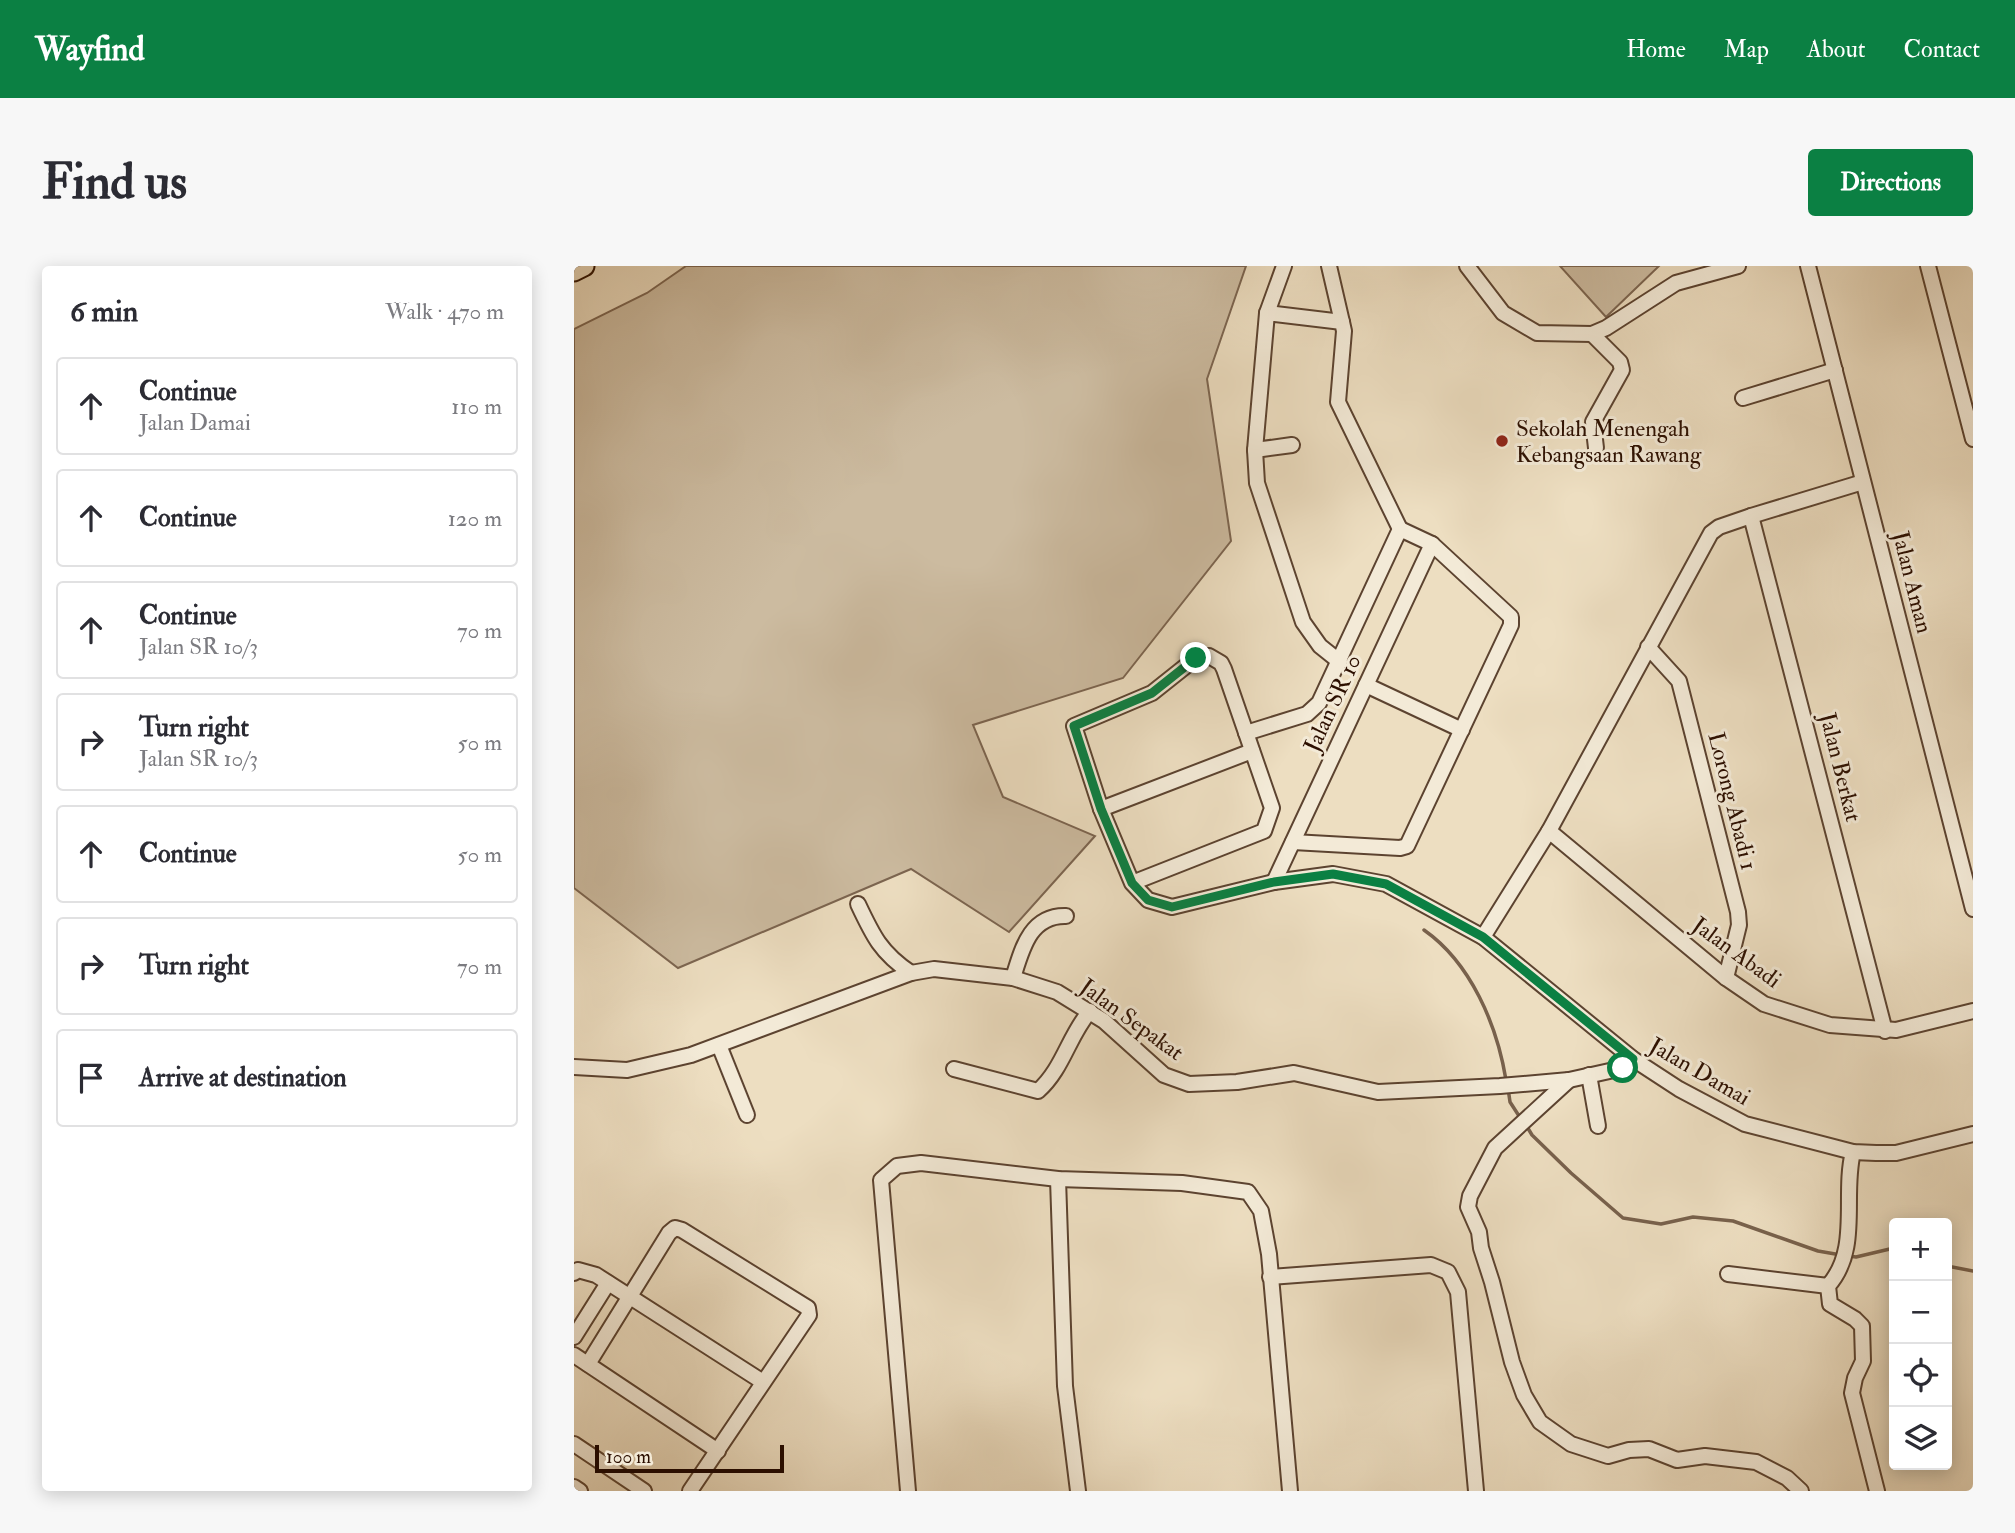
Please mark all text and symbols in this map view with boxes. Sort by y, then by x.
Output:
text: Wayfind [35,29,145,70]
text: Home [1626,34,1686,65]
text: Map [1724,34,1769,65]
text: About [1807,34,1866,65]
text: Contact [1904,34,1980,65]
button: Directions [1808,149,1973,216]
text: Find us [42,152,187,213]
text: 6 min [70,293,138,330]
text: Walk · 470 m [385,297,504,326]
text: Continue [139,376,237,408]
icon: ahead [72,387,110,425]
text: 110 m [451,392,502,421]
text: Jalan Damai [139,408,251,437]
place label: Sekolah Menengah Kebangsaan Rawang [1516,414,1702,469]
marker: Sekolah Menengah Kebangsaan Rawang [1494,433,1510,449]
icon: ahead [72,499,110,537]
text: Continue [139,502,237,534]
text: 120 m [448,504,502,533]
street label: Jalan Aman [1886,527,1939,636]
text: Continue [139,600,237,632]
icon: ahead [72,611,110,649]
text: 70 m [457,616,502,645]
text: Jalan SR 10/3 [139,632,258,661]
route end [1180,642,1211,673]
street label: Jalan SR 10 [1297,650,1368,758]
street label: Jalan Berkat [1813,709,1868,825]
text: Turn right [139,712,249,744]
icon: right [72,723,110,761]
text: 50 m [458,728,502,757]
street label: Lorong Abadi 1 [1701,729,1764,873]
text: Jalan SR 10/3 [139,744,258,773]
icon: ahead [72,835,110,873]
text: Continue [139,838,237,870]
text: 50 m [458,840,502,869]
street label: Jalan Abadi [1686,910,1787,994]
icon: right [72,947,110,985]
text: Turn right [139,950,249,982]
text: 70 m [457,952,502,981]
street label: Jalan Sepakat [1073,971,1189,1068]
street label: Jalan Damai [1643,1030,1755,1112]
route start [1607,1052,1638,1083]
icon: arrive [72,1059,110,1097]
text: Arrive at destination [139,1062,347,1094]
map controls [1889,1218,1952,1470]
button: + [1889,1218,1952,1281]
button: − [1889,1281,1952,1344]
button: locate [1889,1344,1952,1407]
button: layers [1889,1407,1952,1470]
scale bar [595,1442,784,1474]
text: 100 m [606,1445,651,1469]

